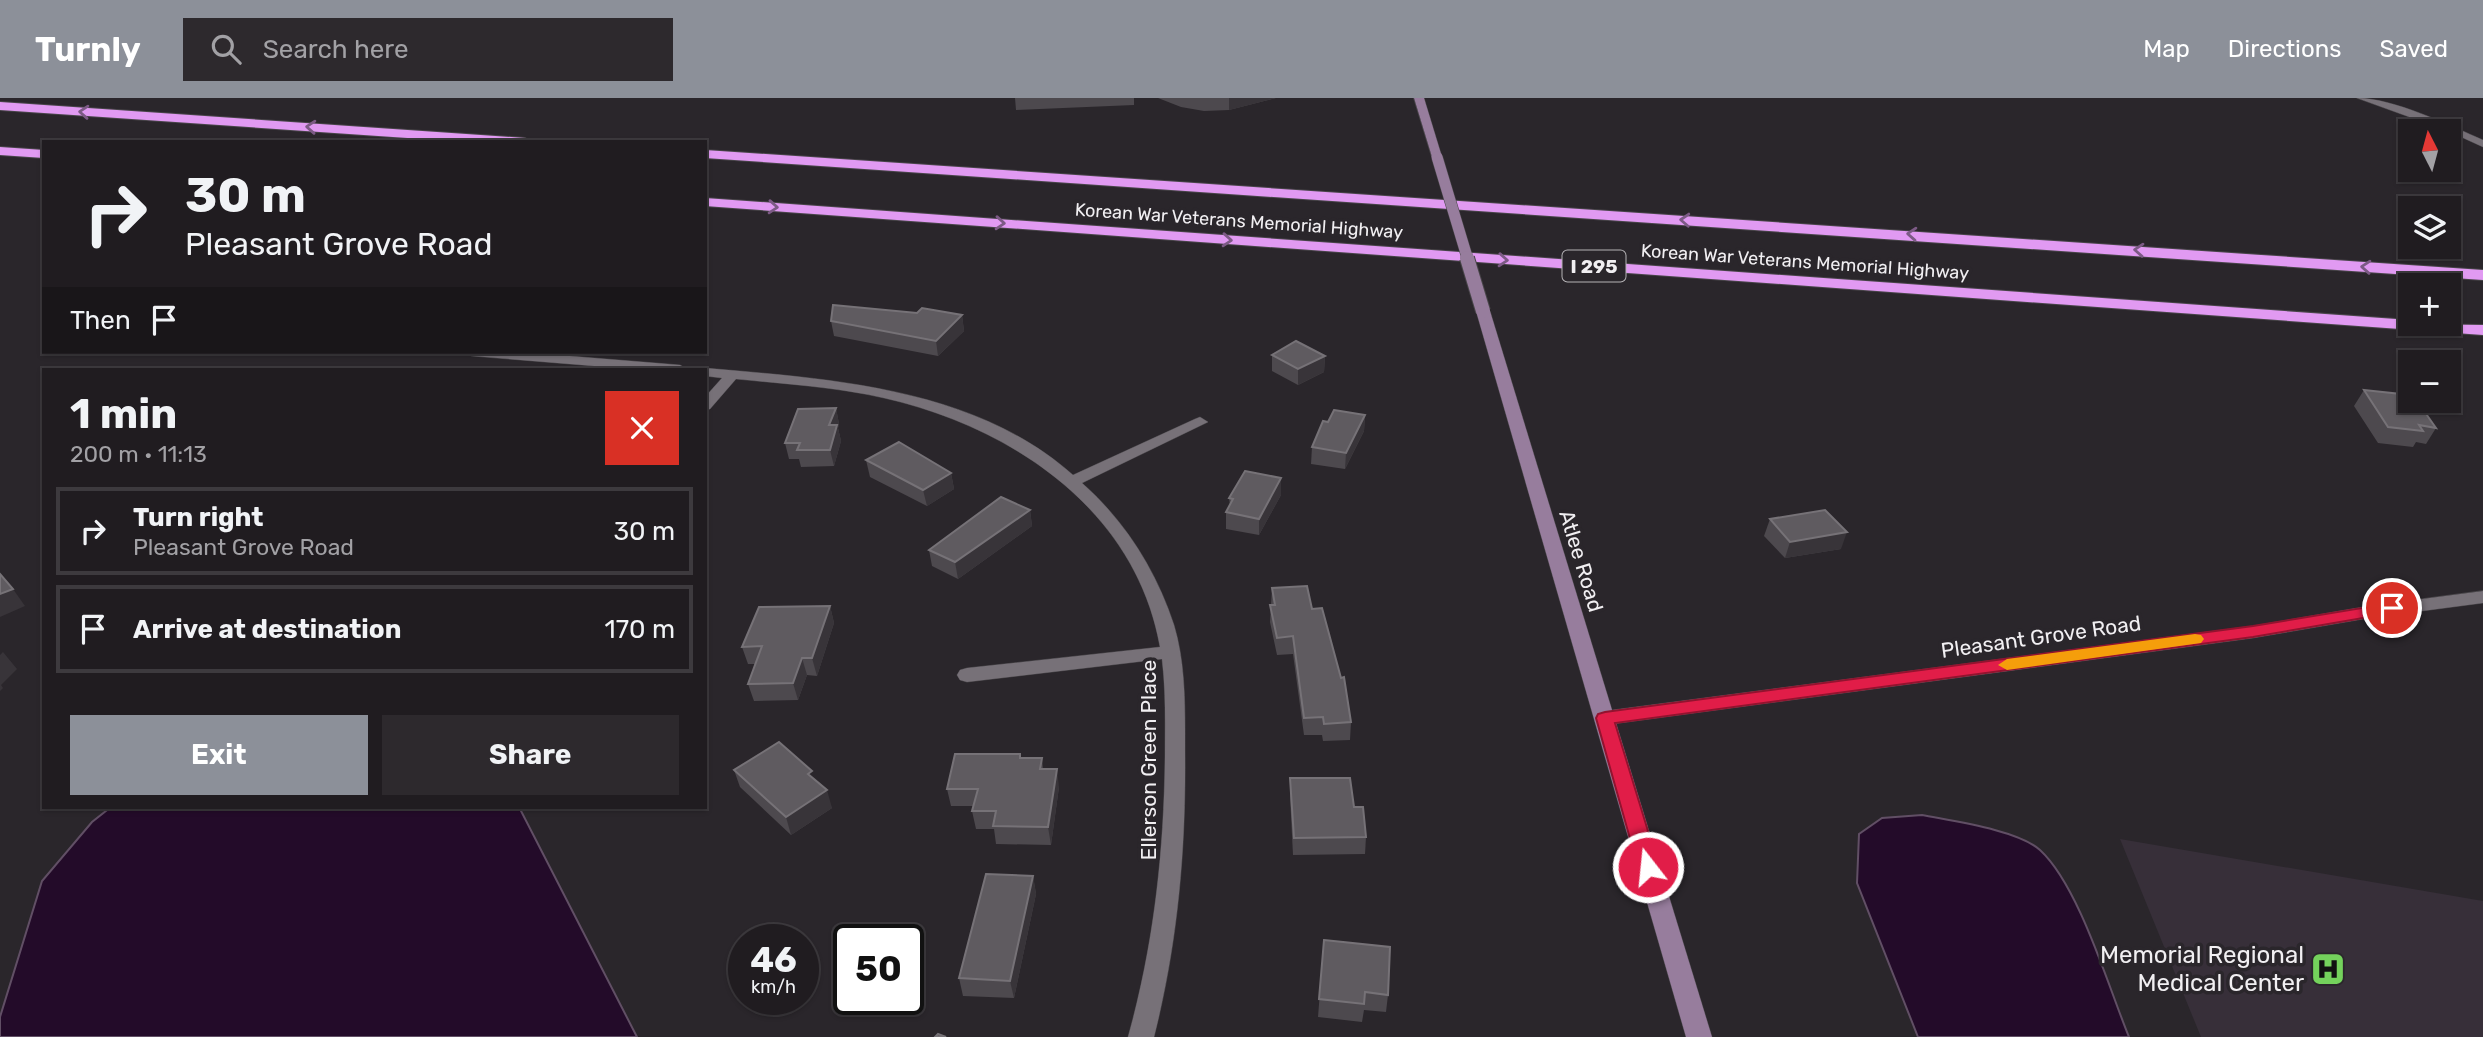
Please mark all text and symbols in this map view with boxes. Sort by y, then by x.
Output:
search box [183,18,673,81]
text: Turnly [35,30,141,69]
icon: search [207,30,245,68]
text: Search here [263,34,409,65]
text: Map [2143,35,2190,63]
text: Directions [2228,35,2341,63]
text: Saved [2379,35,2448,63]
one-way arrow [78,105,89,120]
north arrow [2398,119,2460,182]
map controls [2398,119,2461,413]
one-way arrow [305,120,316,135]
text: 30 m [185,166,306,224]
icon: right [70,168,161,259]
button: layers [2398,196,2461,259]
one-way arrow [768,199,779,214]
street label: Korean War Veterans Memorial Highway [1074,199,1404,243]
one-way arrow [1679,213,1690,228]
one-way arrow [995,215,1006,230]
text: Pleasant Grove Road [185,225,493,263]
one-way arrow [1906,227,1917,242]
one-way arrow [1222,232,1233,247]
street label: Korean War Veterans Memorial Highway [1640,240,1970,284]
one-way arrow [2133,243,2144,258]
road number: I 295 [1562,250,1626,282]
one-way arrow [1498,252,1509,267]
one-way arrow [2360,259,2371,274]
button: + [2398,273,2461,336]
icon: arrive [145,301,183,339]
text: Then [70,305,131,336]
button: − [2398,350,2461,413]
text: 1 min [70,389,177,439]
button: close [605,391,679,465]
text: 200 m · 11:13 [70,440,207,468]
text: Turn right [133,502,263,533]
street label: Atlee Road [1554,507,1609,615]
icon: right [74,512,112,550]
text: 30 m [613,516,675,547]
text: Pleasant Grove Road [133,533,354,561]
pin [2362,578,2422,638]
icon: arrive [2373,589,2411,627]
icon: arrive [74,610,112,648]
street label: Pleasant Grove Road [1939,610,2143,663]
text: Arrive at destination [133,614,401,645]
text: 170 m [605,614,675,645]
street label: Ellerson Green Place [1136,660,1161,860]
button: Exit [70,715,368,795]
button: Share [382,715,679,795]
position arrow [1611,830,1685,904]
speed limit sign: 50 [833,924,924,1015]
text: 46 [750,939,797,981]
place label: Memorial Regional Medical Center [2100,941,2304,997]
hospital icon: Memorial Regional Medical Center [2309,950,2347,988]
text: km/h [751,976,796,998]

